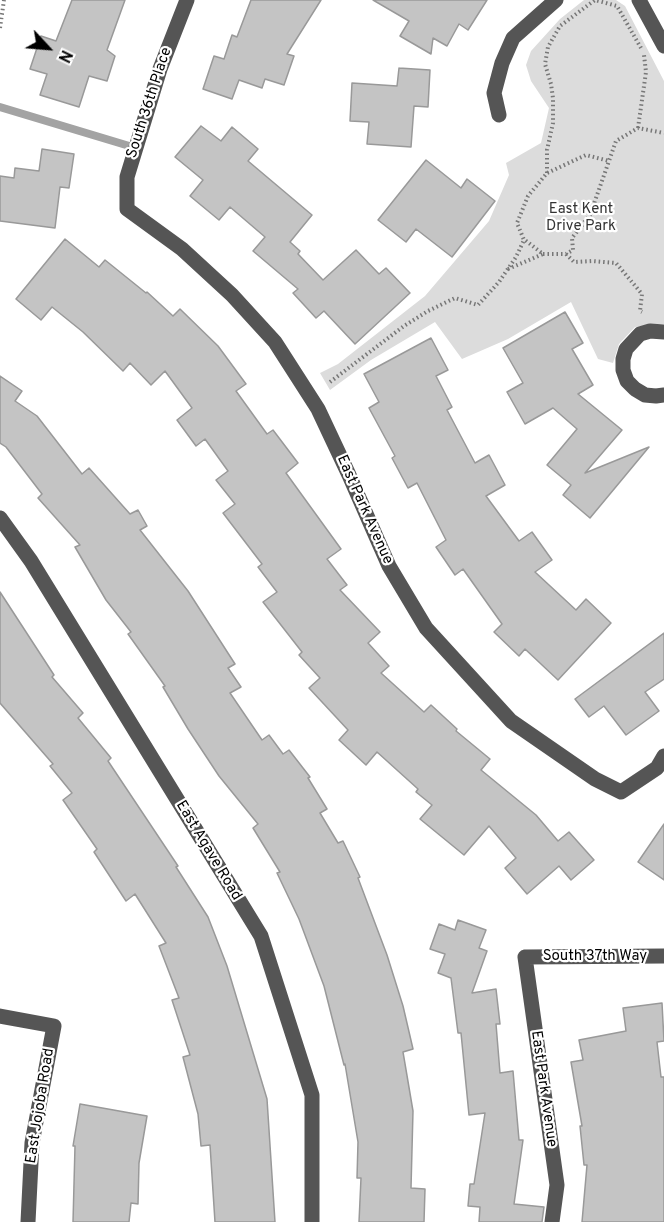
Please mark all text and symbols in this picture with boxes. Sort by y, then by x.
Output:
north arrow [18,18,78,78]
street label: South 36th Place [124,45,176,161]
text: N [53,46,76,65]
park label: East Kent Drive Park [546,201,616,236]
street label: East Park Avenue [332,453,396,567]
street label: East Agave Road [171,798,245,904]
street label: South 37th Way [543,948,647,966]
street label: East Park Avenue [526,1030,560,1148]
street label: East Jojoba Road [23,1047,59,1165]

